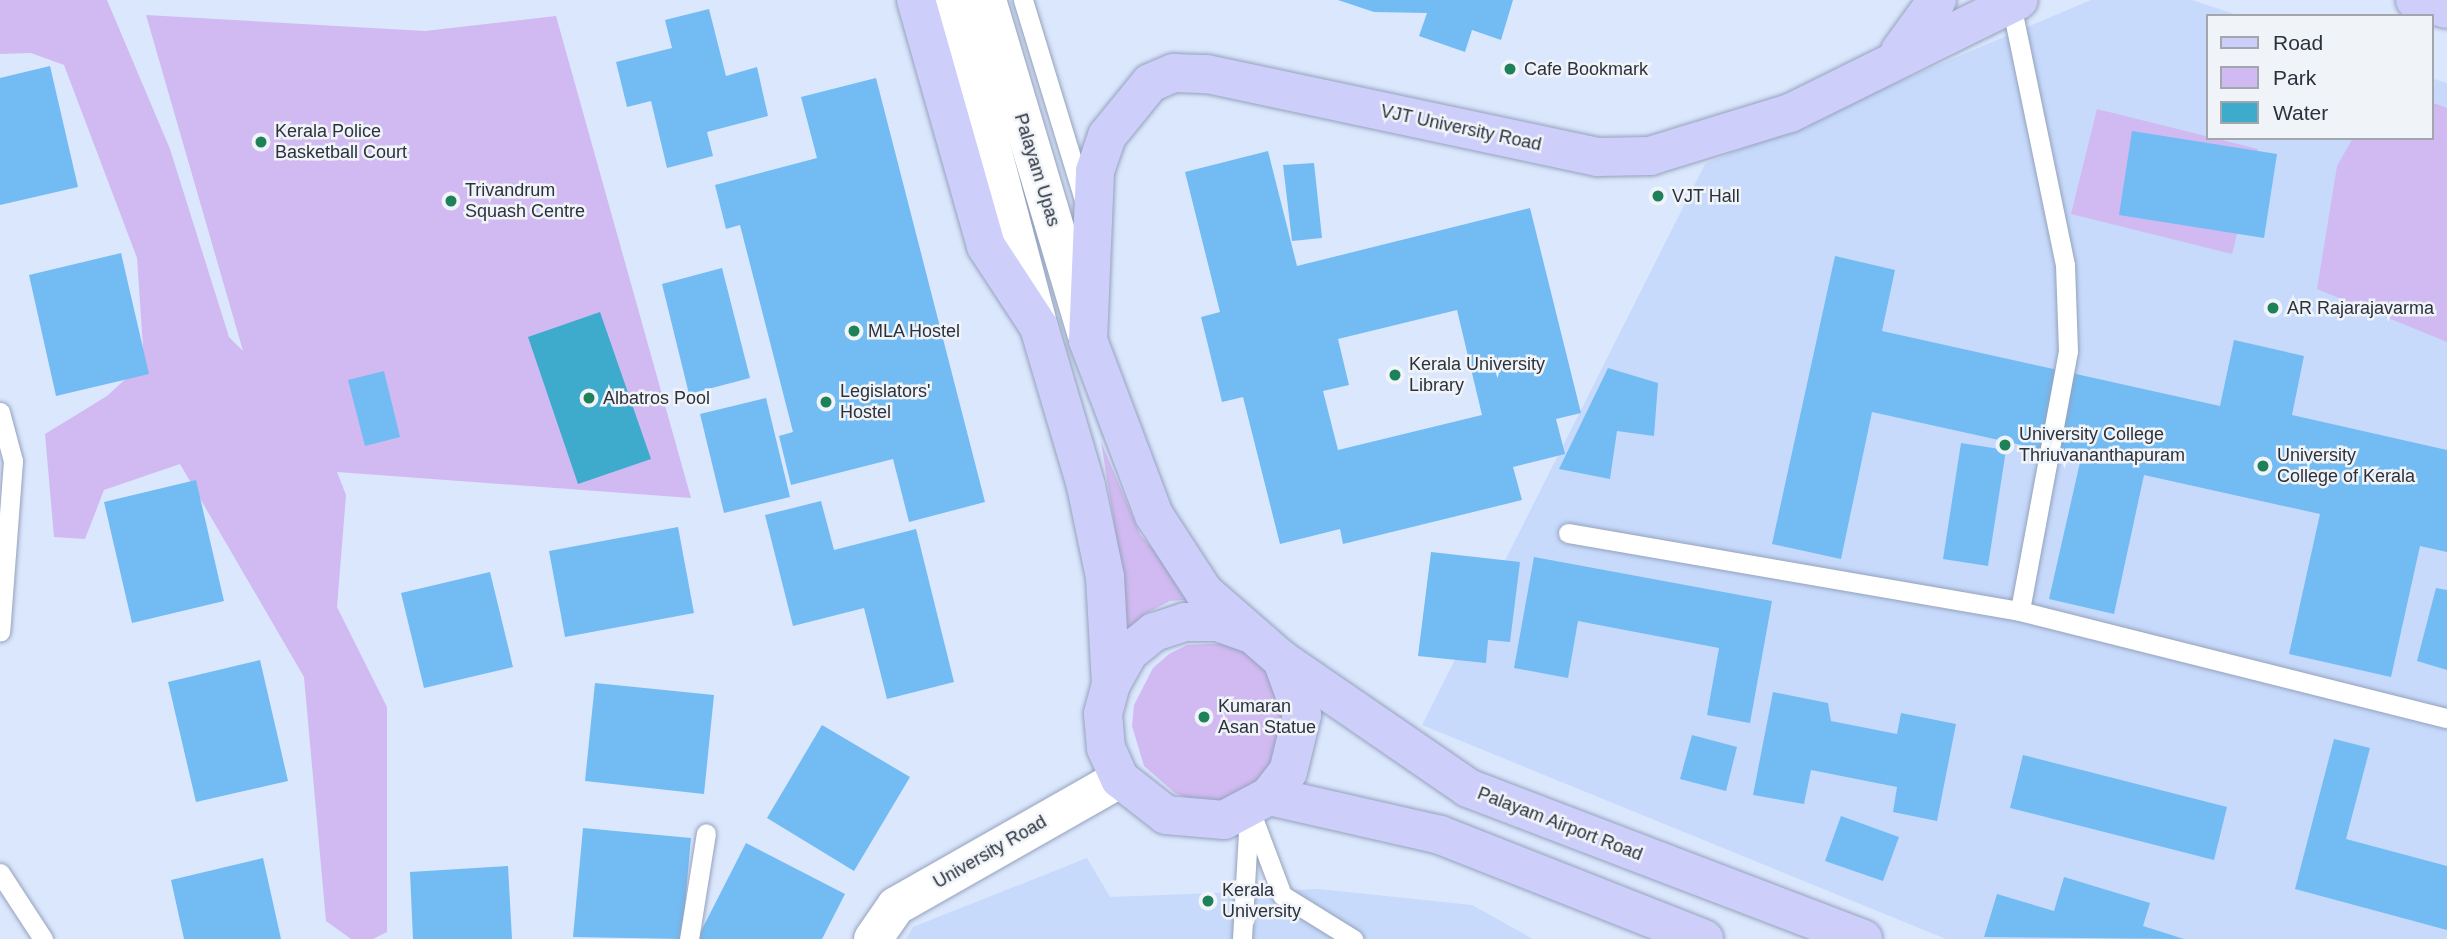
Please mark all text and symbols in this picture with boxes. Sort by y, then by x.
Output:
legend [2206,14,2433,140]
text: Road [2273,31,2323,54]
place label: Cafe Bookmark [1524,58,1648,80]
marker: Cafe Bookmark [1502,61,1518,77]
text: Park [2273,66,2316,89]
street label: VJT University Road [1379,100,1543,156]
text: Water [2273,101,2328,124]
street label: Palayam Upas [1010,111,1064,229]
place label: Kerala Police Basketball Court [275,121,407,164]
marker: Kerala Police Basketball Court [253,134,269,150]
place label: Trivandrum Squash Centre [465,180,585,222]
place label: VJT Hall [1672,185,1740,207]
marker: VJT Hall [1650,188,1666,204]
marker: Trivandrum Squash Centre [443,193,459,209]
place label: AR Rajarajavarma [2287,297,2434,319]
marker: AR Rajarajavarma [2265,300,2281,316]
place label: MLA Hostel [868,320,961,342]
marker: MLA Hostel [846,323,862,339]
place label: Kerala University Library [1409,354,1545,396]
marker: Kerala University Library [1387,367,1403,383]
place label: Legislators' Hostel [840,381,930,424]
place label: Albatros Pool [603,387,710,409]
marker: Albatros Pool [581,390,597,406]
marker: Legislators' Hostel [818,394,834,410]
place label: University College Thriuvananthapuram [2019,424,2185,466]
marker: University College Thriuvananthapuram [1997,437,2013,453]
place label: University College of Kerala [2277,445,2415,488]
marker: University College of Kerala [2255,458,2271,474]
place label: Kumaran Asan Statue [1218,696,1316,738]
marker: Kumaran Asan Statue [1196,709,1212,725]
street label: Palayam Airport Road [1474,782,1646,866]
street label: University Road [930,811,1050,893]
place label: Kerala University [1222,880,1301,922]
marker: Kerala University [1200,893,1216,909]

